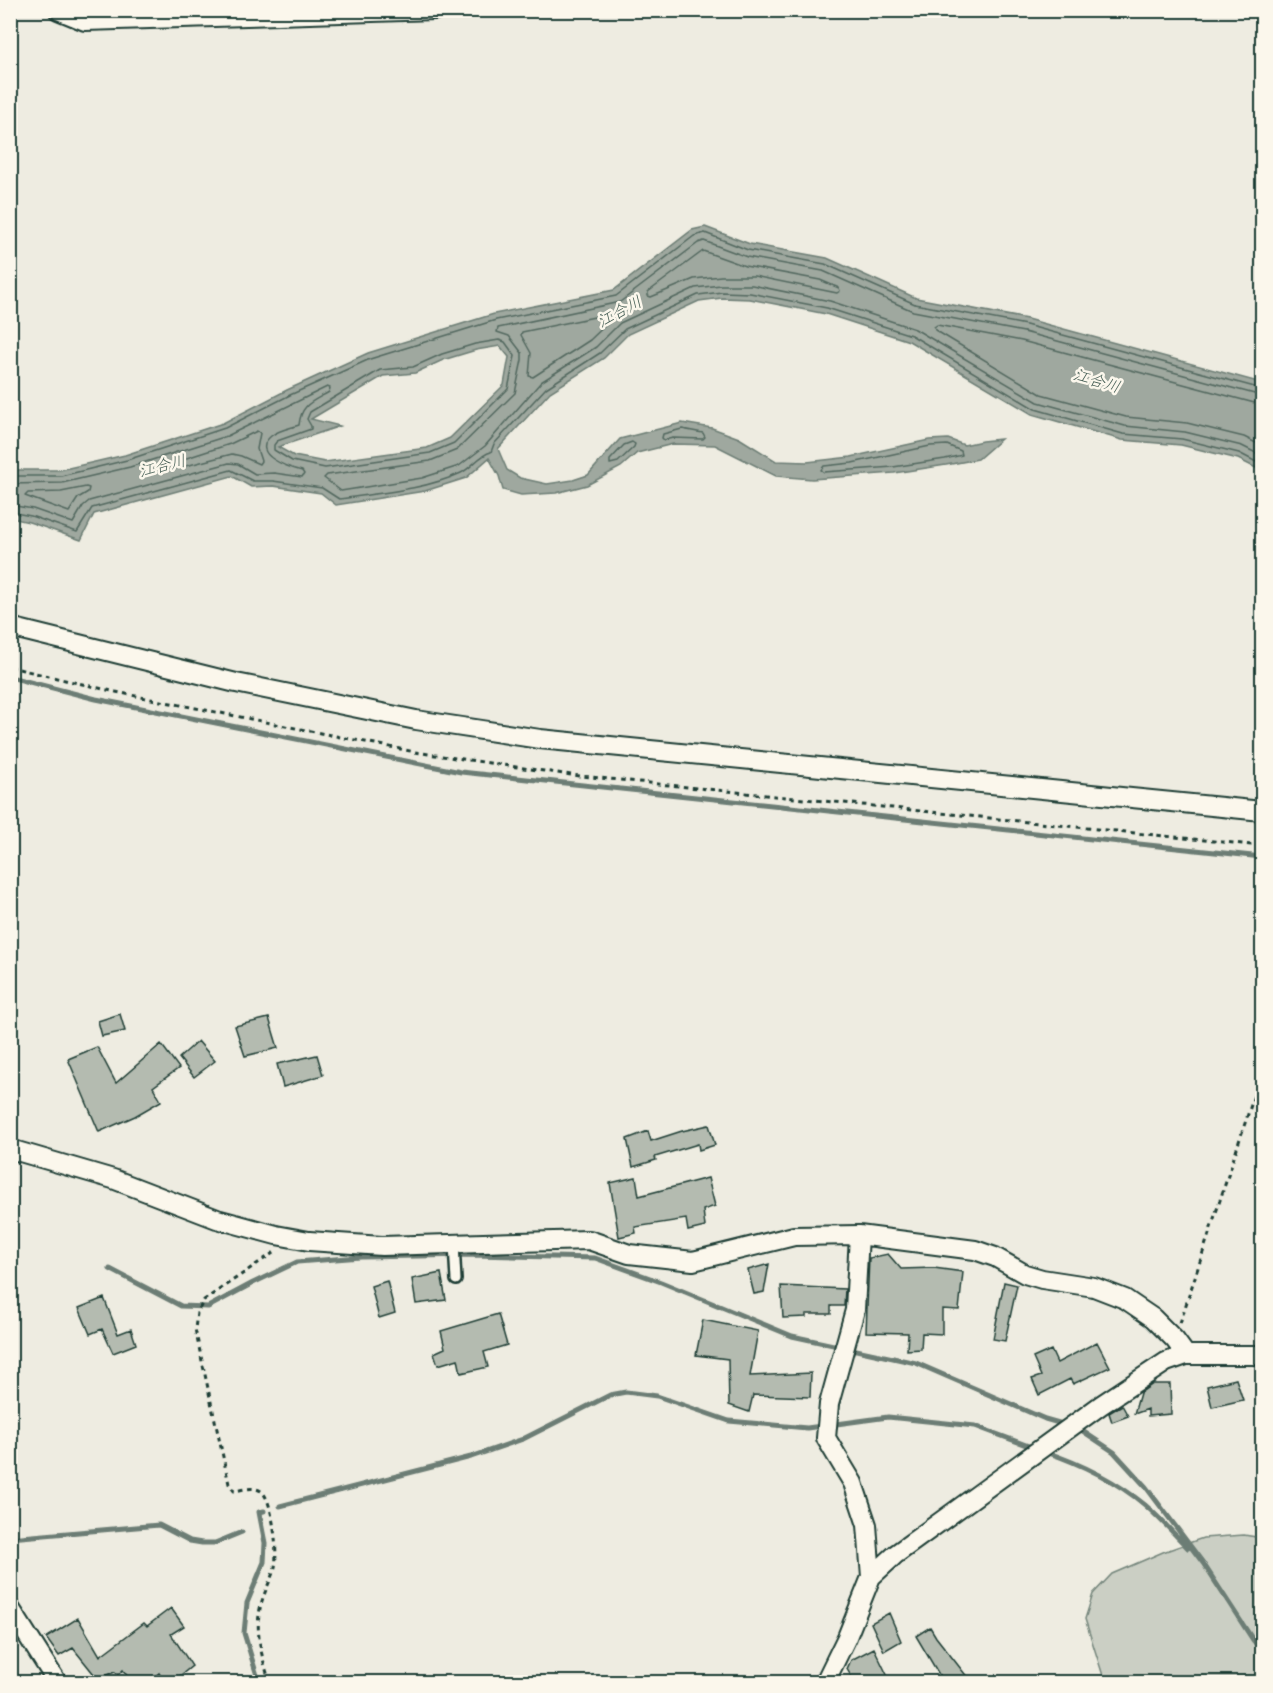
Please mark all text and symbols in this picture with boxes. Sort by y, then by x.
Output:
water label: 江合川 [594,292,645,332]
water label: 江合川 [1071,364,1123,398]
water label: 江合川 [137,450,188,481]

